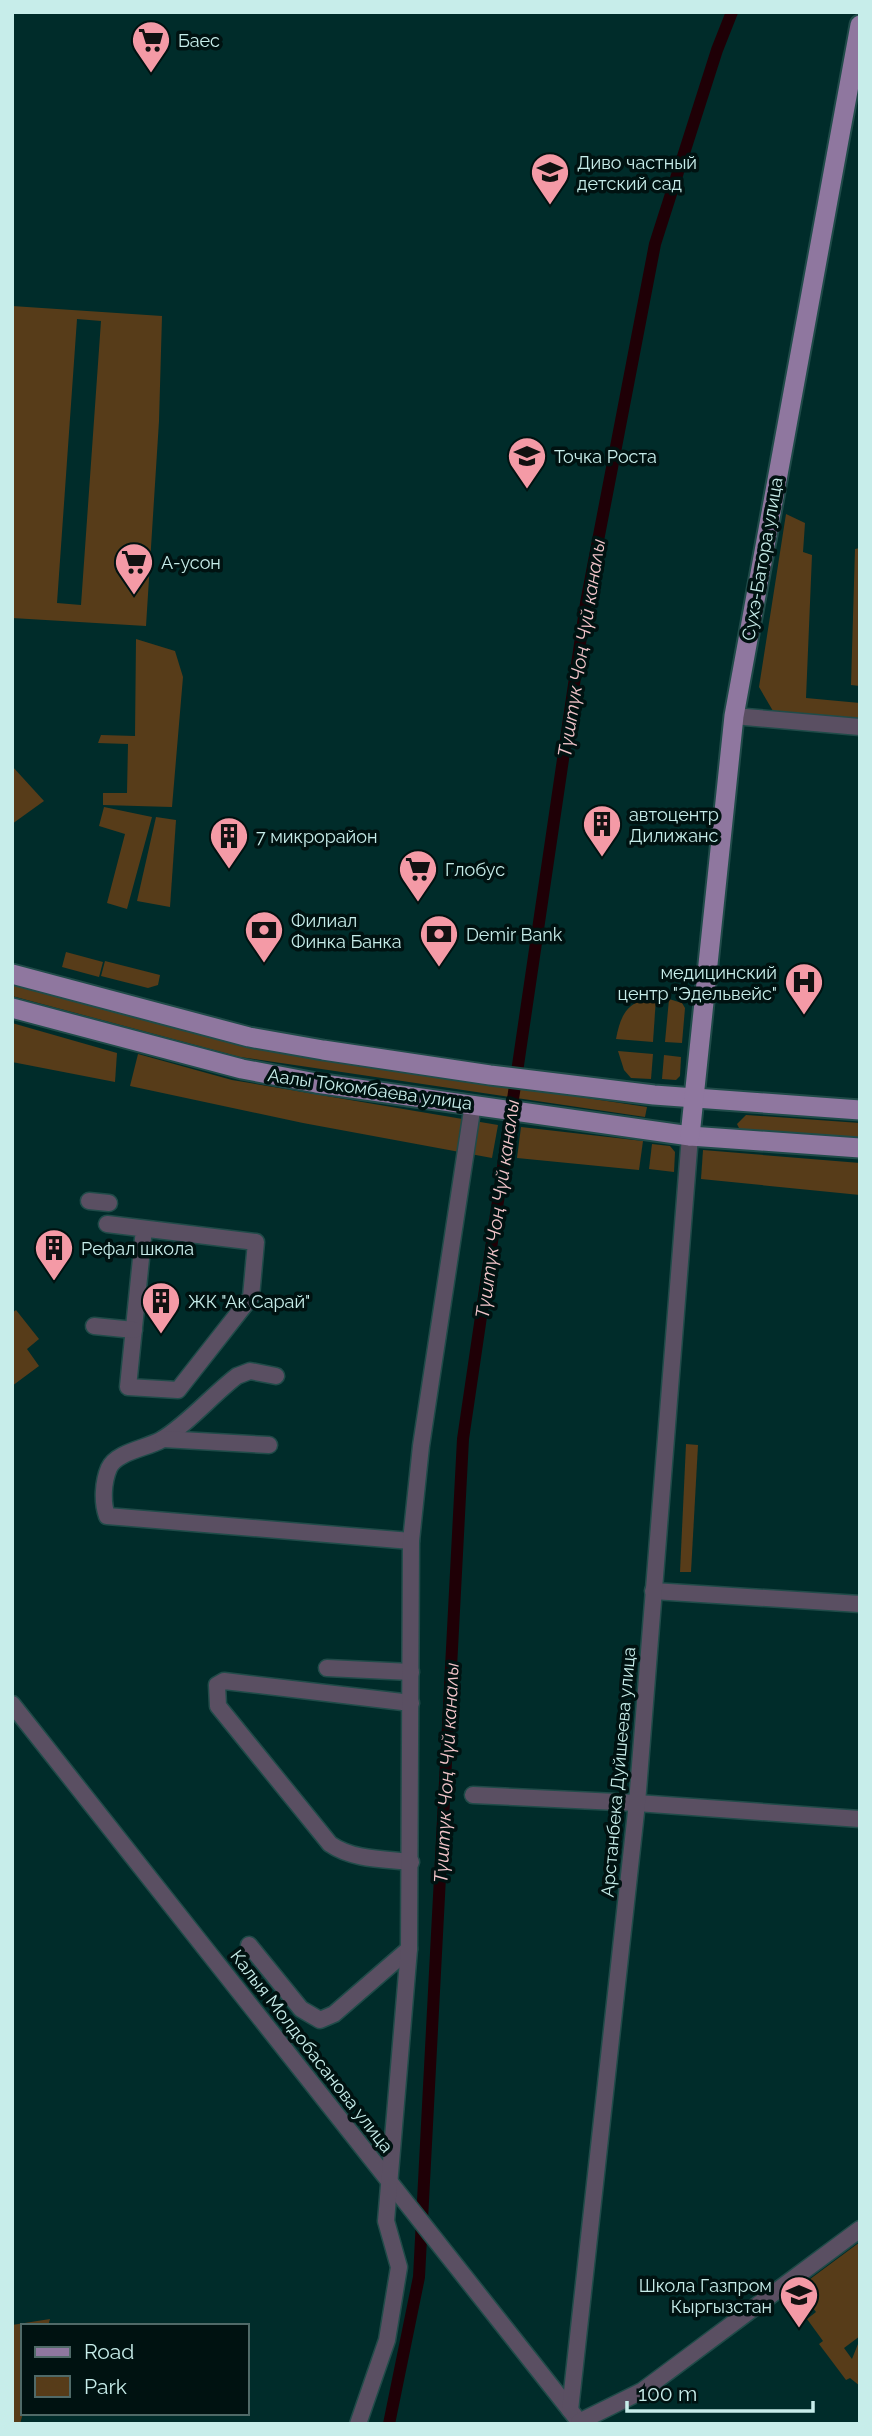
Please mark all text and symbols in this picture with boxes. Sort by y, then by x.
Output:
supermarket icon: Баес [130,19,172,74]
place label: Баес [178,30,220,51]
school or university icon: Диво частный детский сад [529,151,571,206]
place label: Диво частный детский сад [577,152,697,194]
school or university icon: Точка Роста [506,435,548,490]
place label: Точка Роста [554,446,657,467]
street label: Сухэ-Батора улица [737,476,787,642]
water label: Түштүк Чоң Чүй каналы [553,537,609,759]
supermarket icon: А-усон [113,541,155,596]
place label: А-усон [161,552,221,573]
building icon: автоцентр Дилижанс [581,803,623,858]
place label: автоцентр Дилижанс [629,804,719,846]
building icon: 7 микрорайон [208,815,250,870]
place label: 7 микрорайон [256,826,378,847]
supermarket icon: Глобус [397,848,439,903]
place label: Глобус [445,859,505,880]
bank icon: Филиал Финка Банка [243,909,285,964]
place label: Филиал Финка Банка [291,910,402,952]
bank icon: Demir Bank [418,913,460,968]
place label: Demir Bank [466,924,563,945]
hospital icon: медицинский центр "Эдельвейс" [783,961,825,1016]
place label: медицинский центр "Эдельвейс" [617,962,777,1004]
street label: Аалы Токомбаева улица [267,1064,473,1114]
water label: Түштүк Чоң Чүй каналы [471,1098,523,1320]
building icon: Рефал школа [33,1227,75,1282]
place label: Рефал школа [81,1238,194,1259]
building icon: ЖК "Ак Сарай" [140,1280,182,1335]
place label: ЖК "Ак Сарай" [188,1291,310,1312]
street label: Арстанбека Дуйшеева улица [597,1646,639,1898]
water label: Түштүк Чоң Чүй каналы [429,1662,463,1884]
street label: Калыя Молдобасанова улица [226,1945,398,2157]
school or university icon: Школа Газпром Кыргызстан [778,2274,820,2329]
place label: Школа Газпром Кыргызстан [639,2275,772,2317]
legend [21,2324,248,2415]
text: Road [84,2339,134,2364]
scale bar [627,2370,812,2414]
text: Park [84,2374,127,2399]
text: 100 m [638,2381,697,2406]

